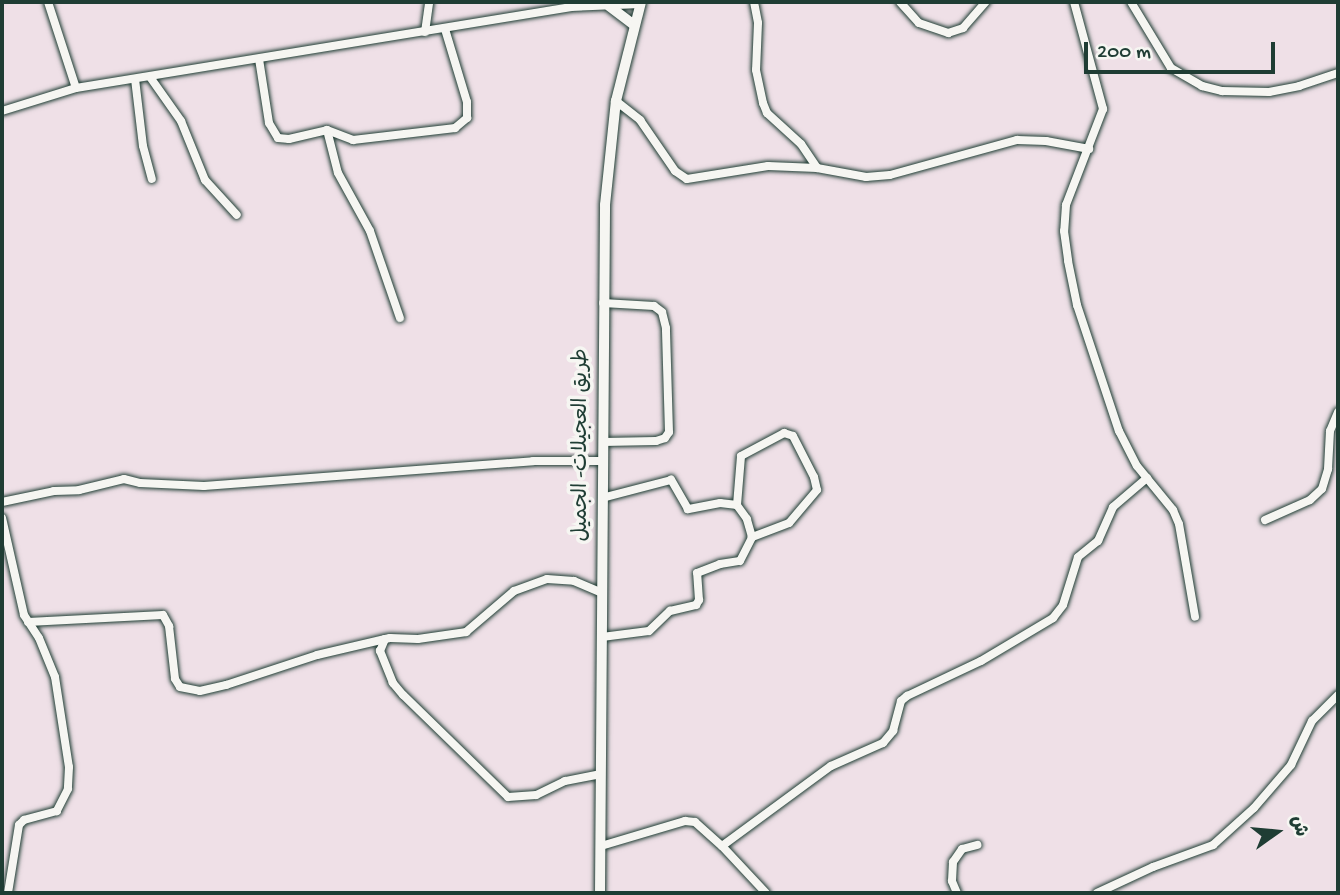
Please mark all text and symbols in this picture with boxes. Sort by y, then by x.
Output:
scale bar [1088,28,1279,72]
text: 200 m [1097,41,1151,66]
street label: طريق العجيلات- الجميل [570,348,596,542]
north arrow [1242,797,1312,867]
text: ش [1284,813,1312,840]

